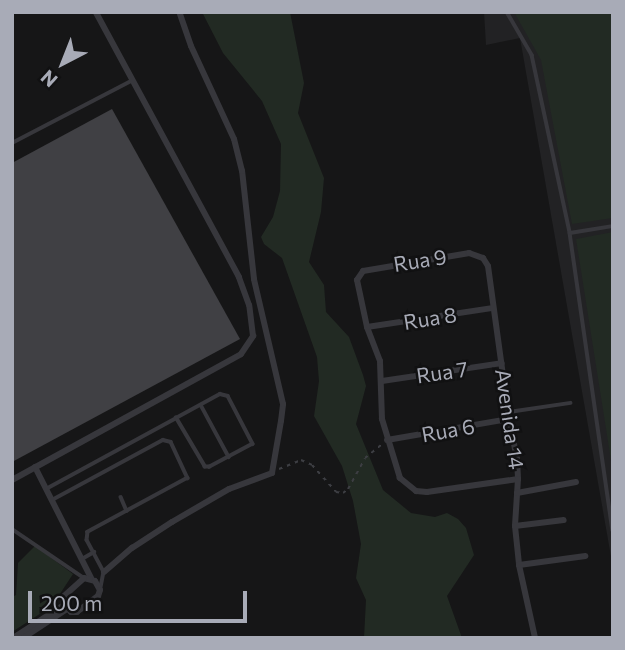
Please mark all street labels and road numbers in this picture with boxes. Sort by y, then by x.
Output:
street label: Rua 9 [392,243,448,277]
street label: Rua 8 [402,301,458,335]
street label: Rua 7 [415,356,469,388]
street label: Avenida 14 [490,367,530,471]
street label: Rua 6 [420,413,476,447]

